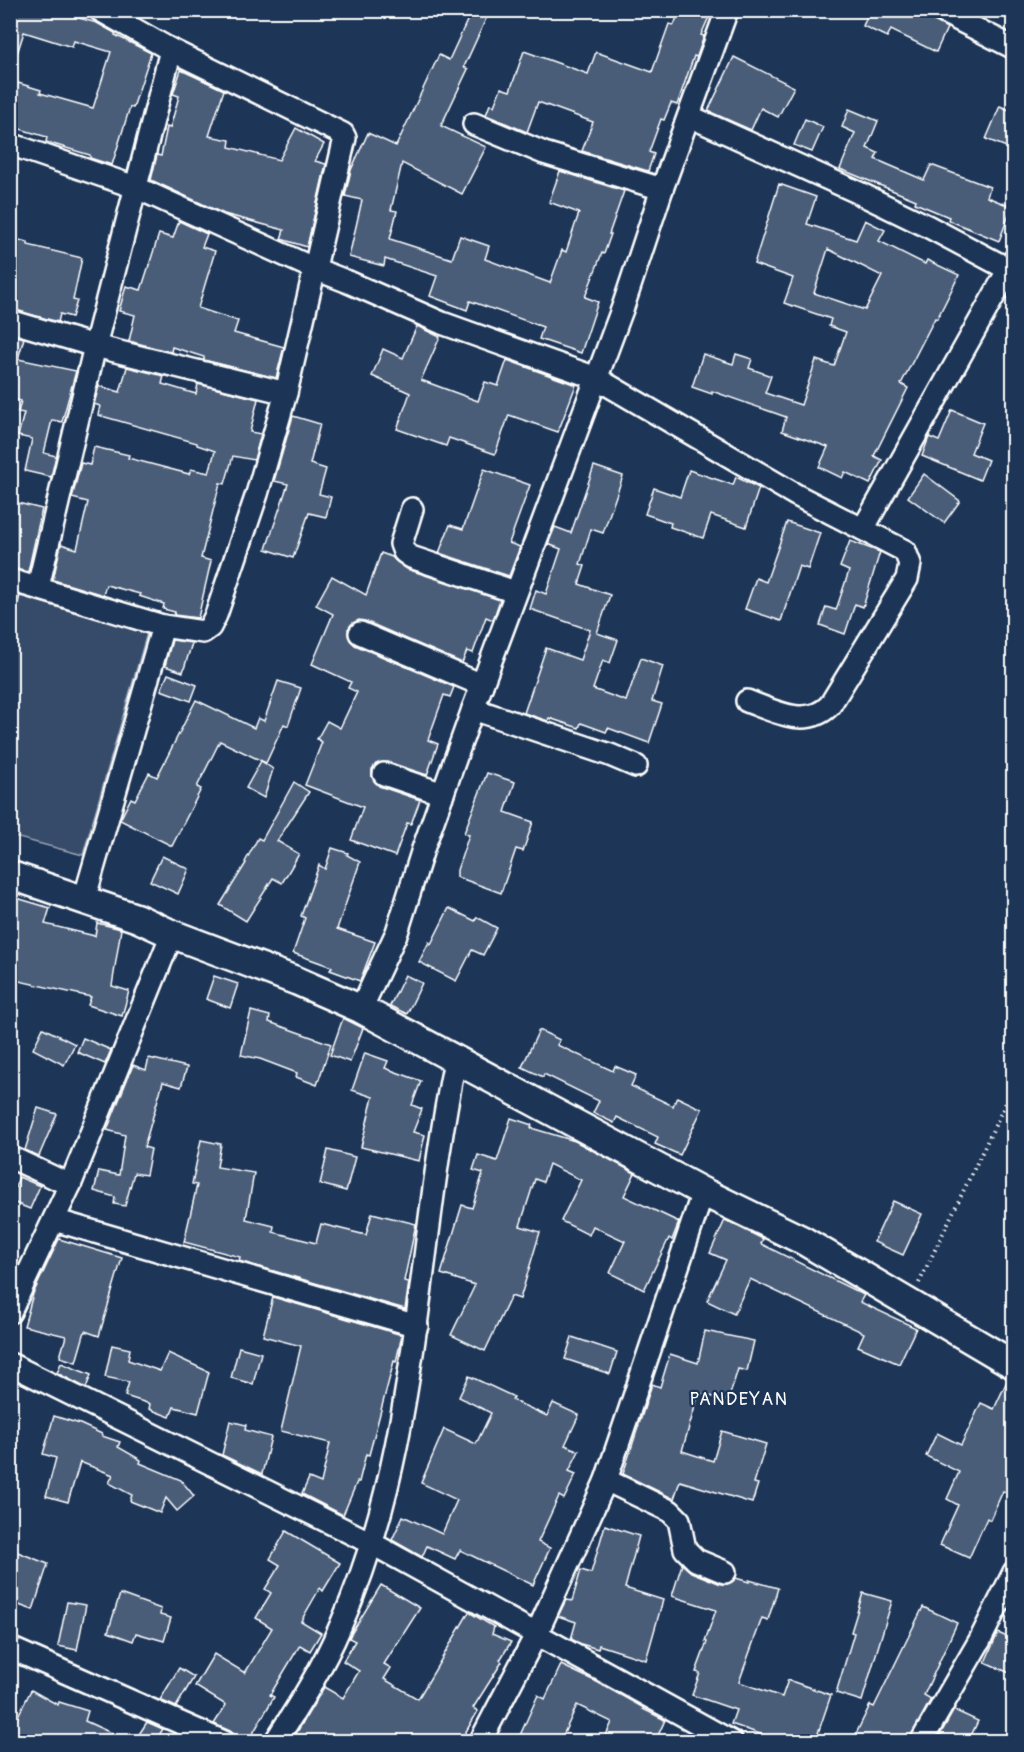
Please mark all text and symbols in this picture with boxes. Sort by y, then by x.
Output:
district label: PANDEYAN [690,1388,788,1411]

